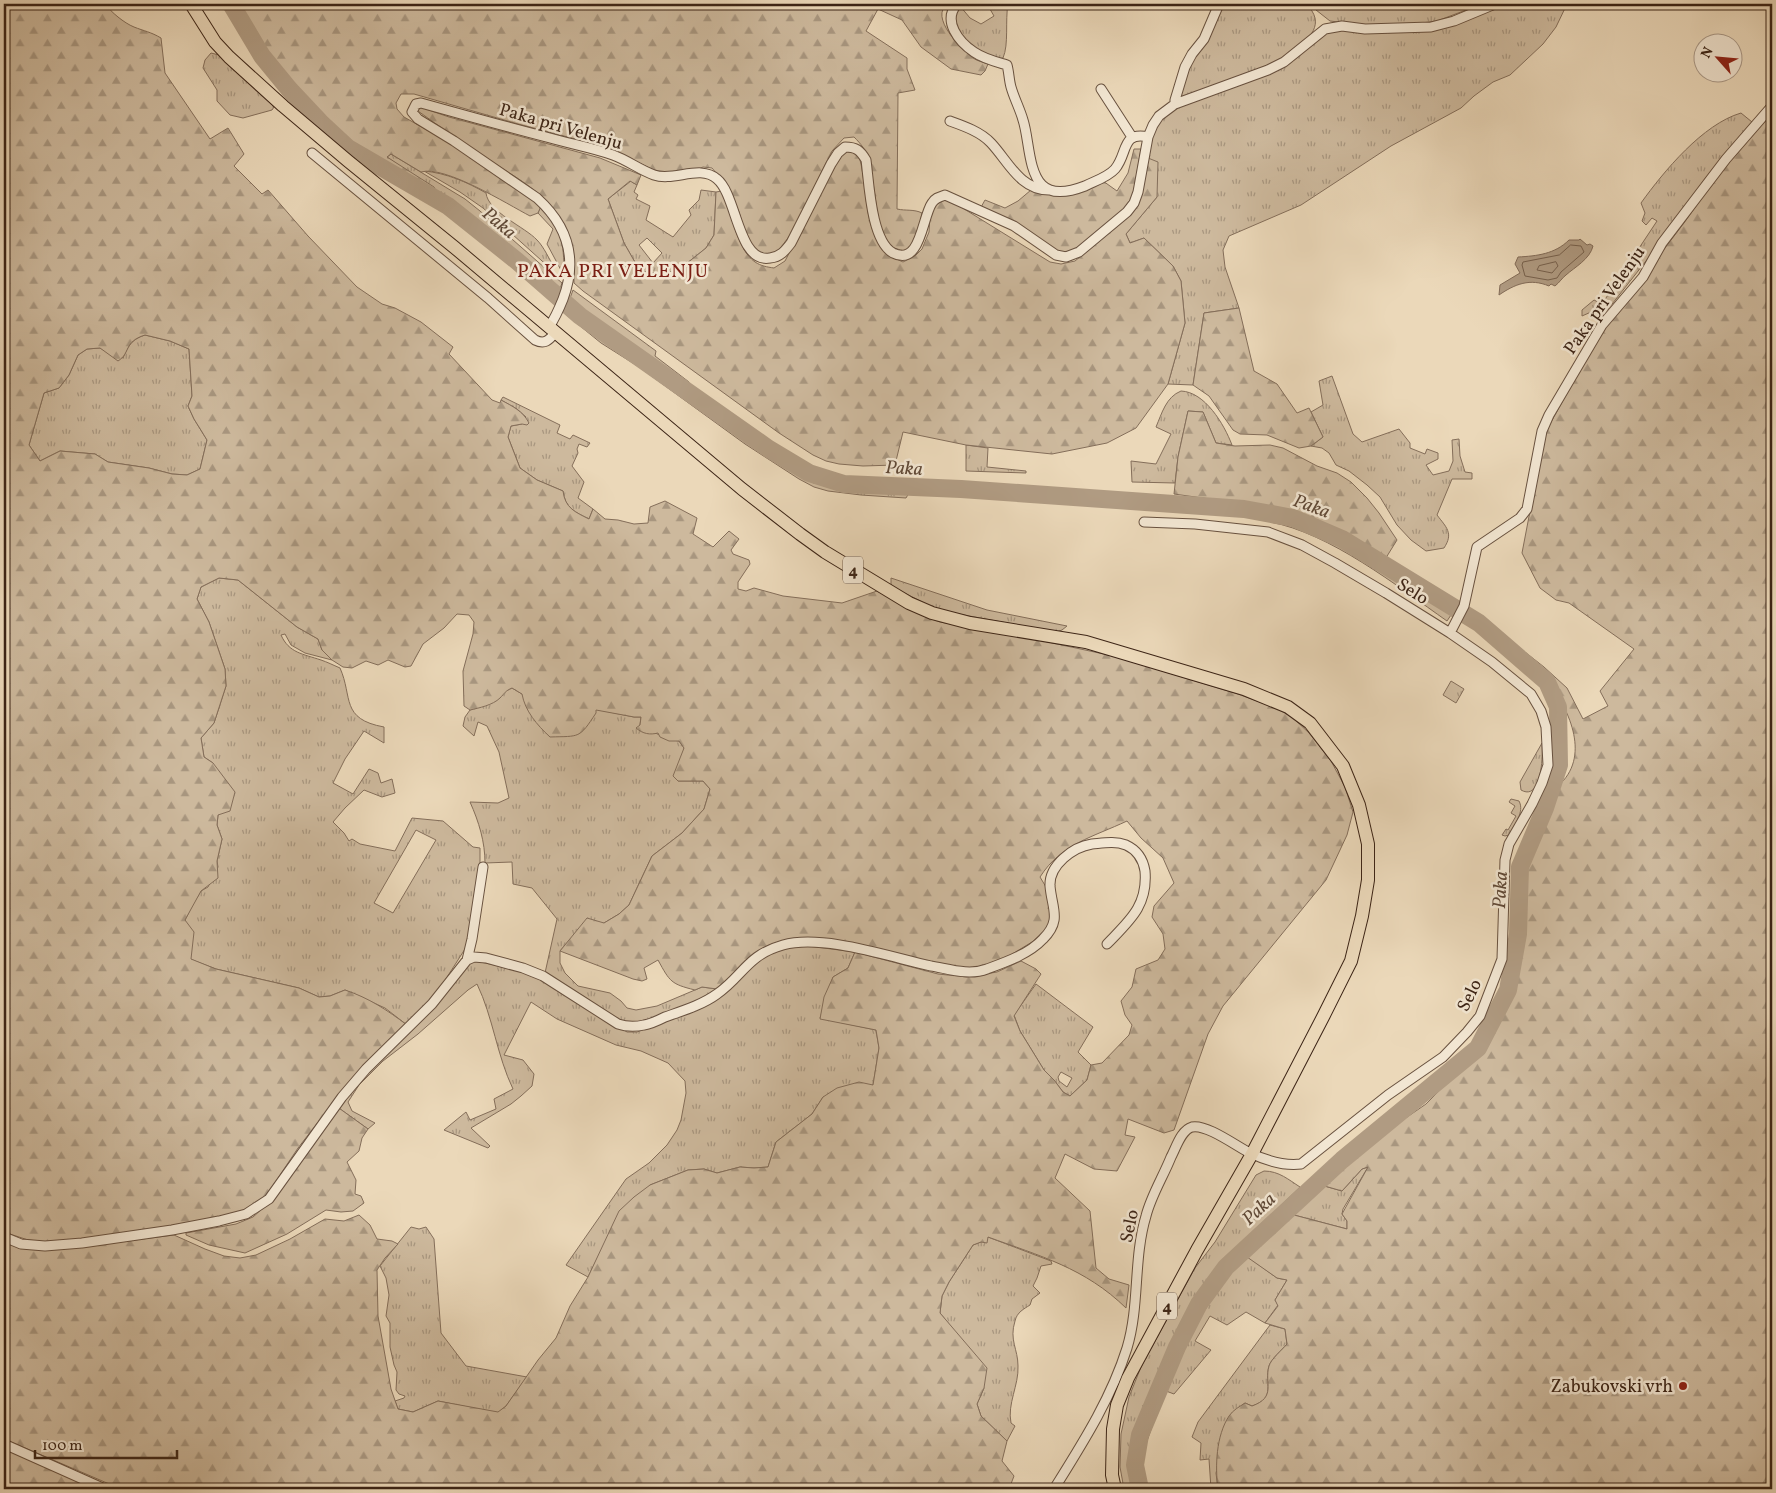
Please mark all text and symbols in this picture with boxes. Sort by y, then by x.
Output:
north arrow [1694,32,1744,82]
text: N [1697,44,1719,62]
street label: Paka pri Velenju [496,98,625,157]
water label: Paka [476,202,521,246]
street label: Paka pri Velenju [1559,242,1652,360]
district label: PAKA PRI VELENJU [517,258,709,286]
water label: Paka [884,455,923,483]
water label: Paka [1289,488,1333,526]
road number: 4 [843,556,863,584]
street label: Selo [1391,573,1433,612]
water label: Paka [1487,871,1515,910]
street label: Selo [1452,975,1489,1016]
water label: Paka [1237,1187,1282,1232]
street label: Selo [1115,1207,1146,1245]
road number: 4 [1157,1292,1177,1320]
place label: Zabukovski vrh [1550,1375,1673,1400]
marker: Zabukovski vrh [1677,1380,1689,1392]
scale bar [35,1428,178,1460]
text: 100 m [42,1436,82,1457]

